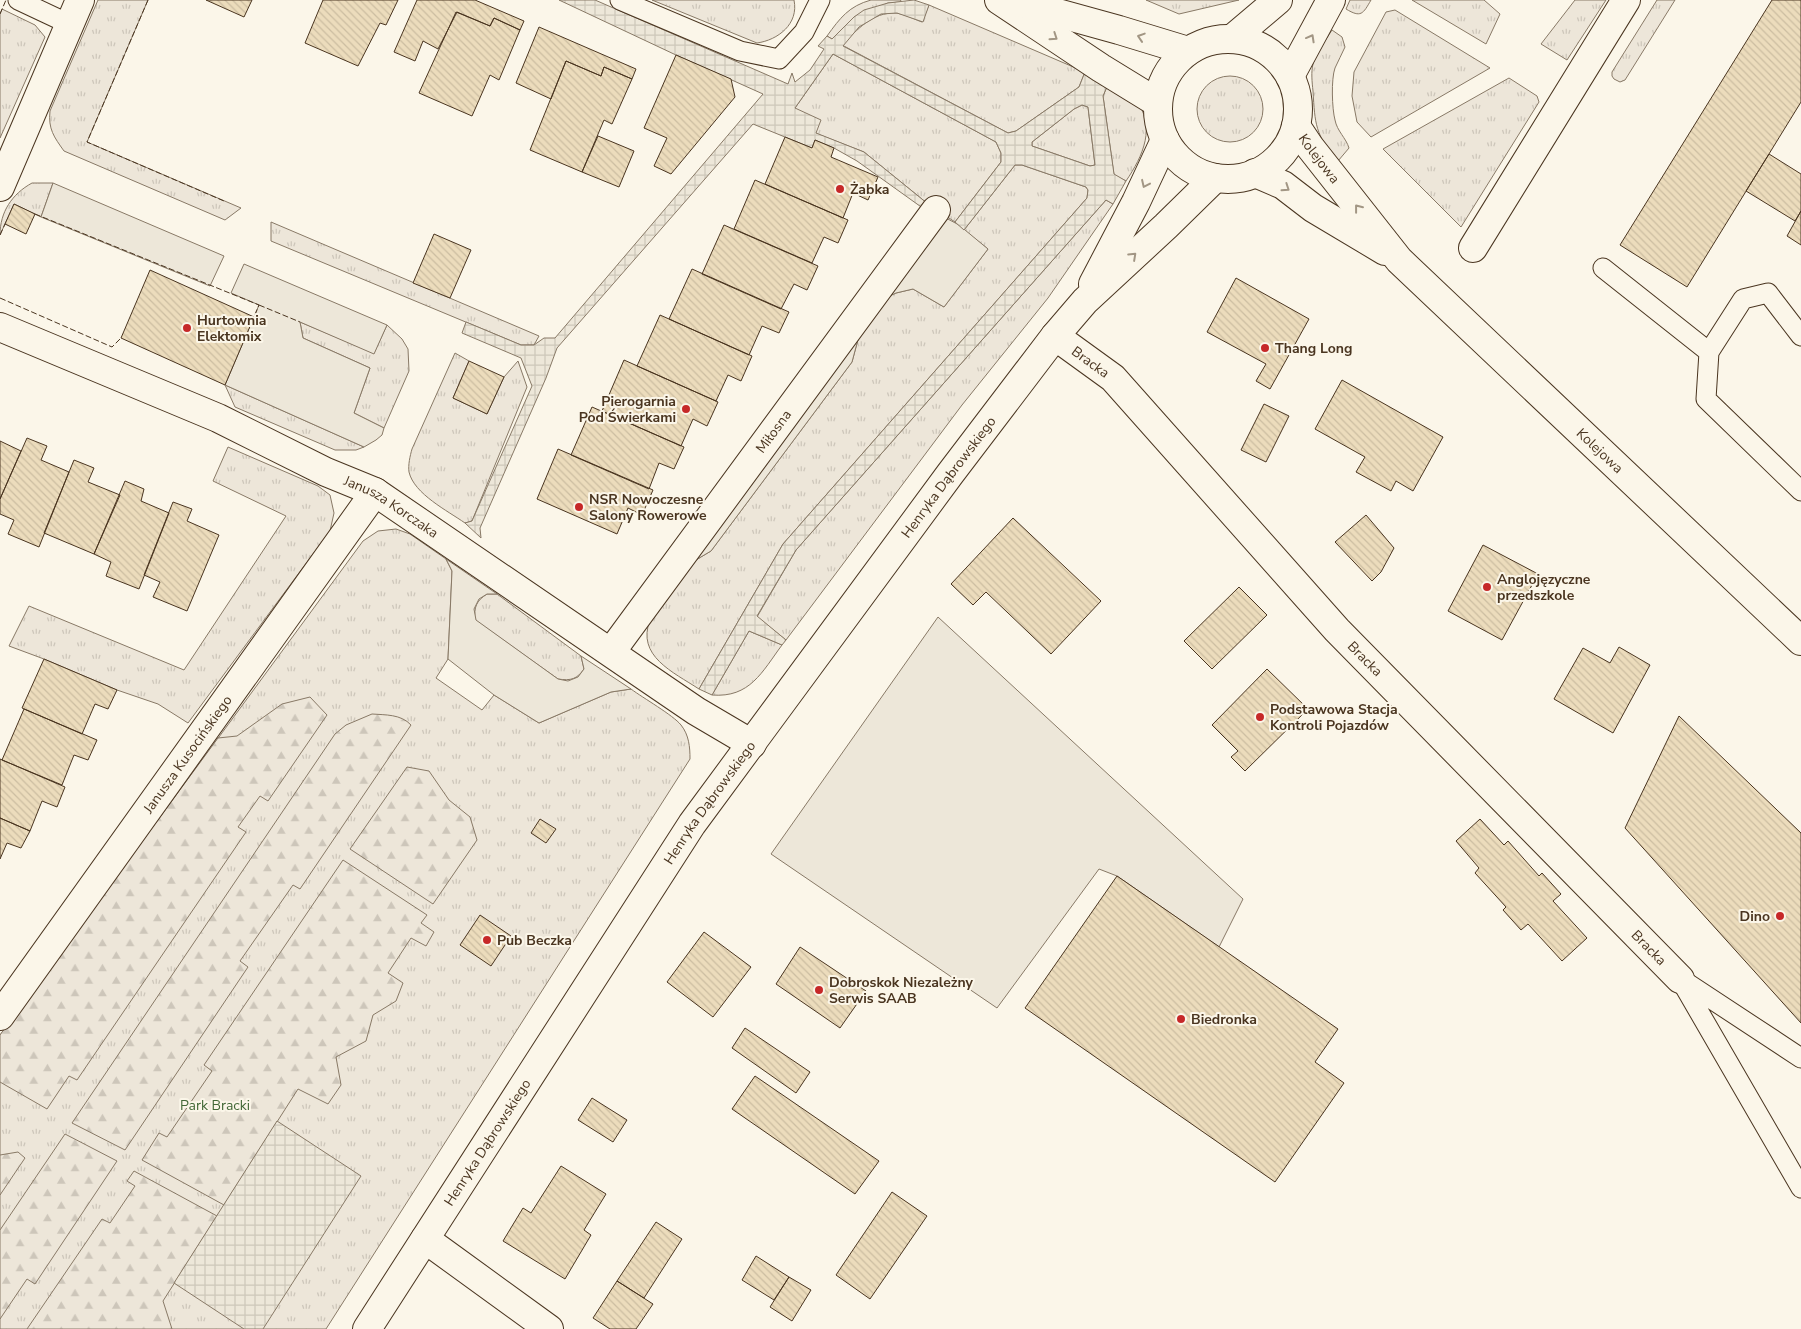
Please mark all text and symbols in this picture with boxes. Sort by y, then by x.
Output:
one-way arrow [1048,31,1058,40]
one-way arrow [1138,32,1146,42]
one-way arrow [1305,35,1315,44]
street label: Kolejowa [1294,130,1344,188]
one-way arrow [1140,179,1151,188]
place label: Żabka [850,180,889,199]
one-way arrow [1280,182,1289,191]
marker: Żabka [834,183,846,195]
one-way arrow [1356,205,1364,214]
one-way arrow [1128,253,1137,262]
place label: Hurtownia Elektomix [197,311,266,346]
marker: Hurtownia Elektomix [181,322,193,334]
place label: Thang Long [1275,339,1352,358]
street label: Bracka [1067,342,1113,382]
marker: Thang Long [1259,342,1271,354]
place label: Pierogarnia Pod Świerkami [579,392,676,427]
marker: Pierogarnia Pod Świerkami [680,403,692,415]
street label: Miłosna [751,406,796,457]
street label: Henryka Dąbrowskiego [897,412,1001,542]
street label: Kolejowa [1572,424,1627,478]
street label: Janusza Korczaka [340,471,442,543]
place label: NSR Nowoczesne Salony Rowerowe [589,490,707,525]
marker: NSR Nowoczesne Salony Rowerowe [573,501,585,513]
place label: Anglojęzyczne przedszkole [1497,570,1591,605]
marker: Anglojęzyczne przedszkole [1481,581,1493,593]
street label: Bracka [1343,637,1387,681]
street label: Janusza Kusocińskiego [138,691,237,818]
place label: Podstawowa Stacja Kontroli Pojazdów [1270,700,1398,735]
marker: Podstawowa Stacja Kontroli Pojazdów [1254,711,1266,723]
street label: Henryka Dąbrowskiego [659,737,760,868]
place label: Dino [1740,907,1770,926]
marker: Dino [1774,910,1786,922]
street label: Bracka [1627,926,1670,970]
place label: Pub Beczka [497,931,572,950]
marker: Pub Beczka [481,934,493,946]
place label: Dobroskok Niezależny Serwis SAAB [829,973,974,1008]
marker: Dobroskok Niezależny Serwis SAAB [813,984,825,996]
place label: Biedronka [1191,1010,1257,1029]
marker: Biedronka [1175,1013,1187,1025]
street label: Henryka Dąbrowskiego [440,1075,536,1210]
park label: Park Bracki [180,1096,250,1115]

